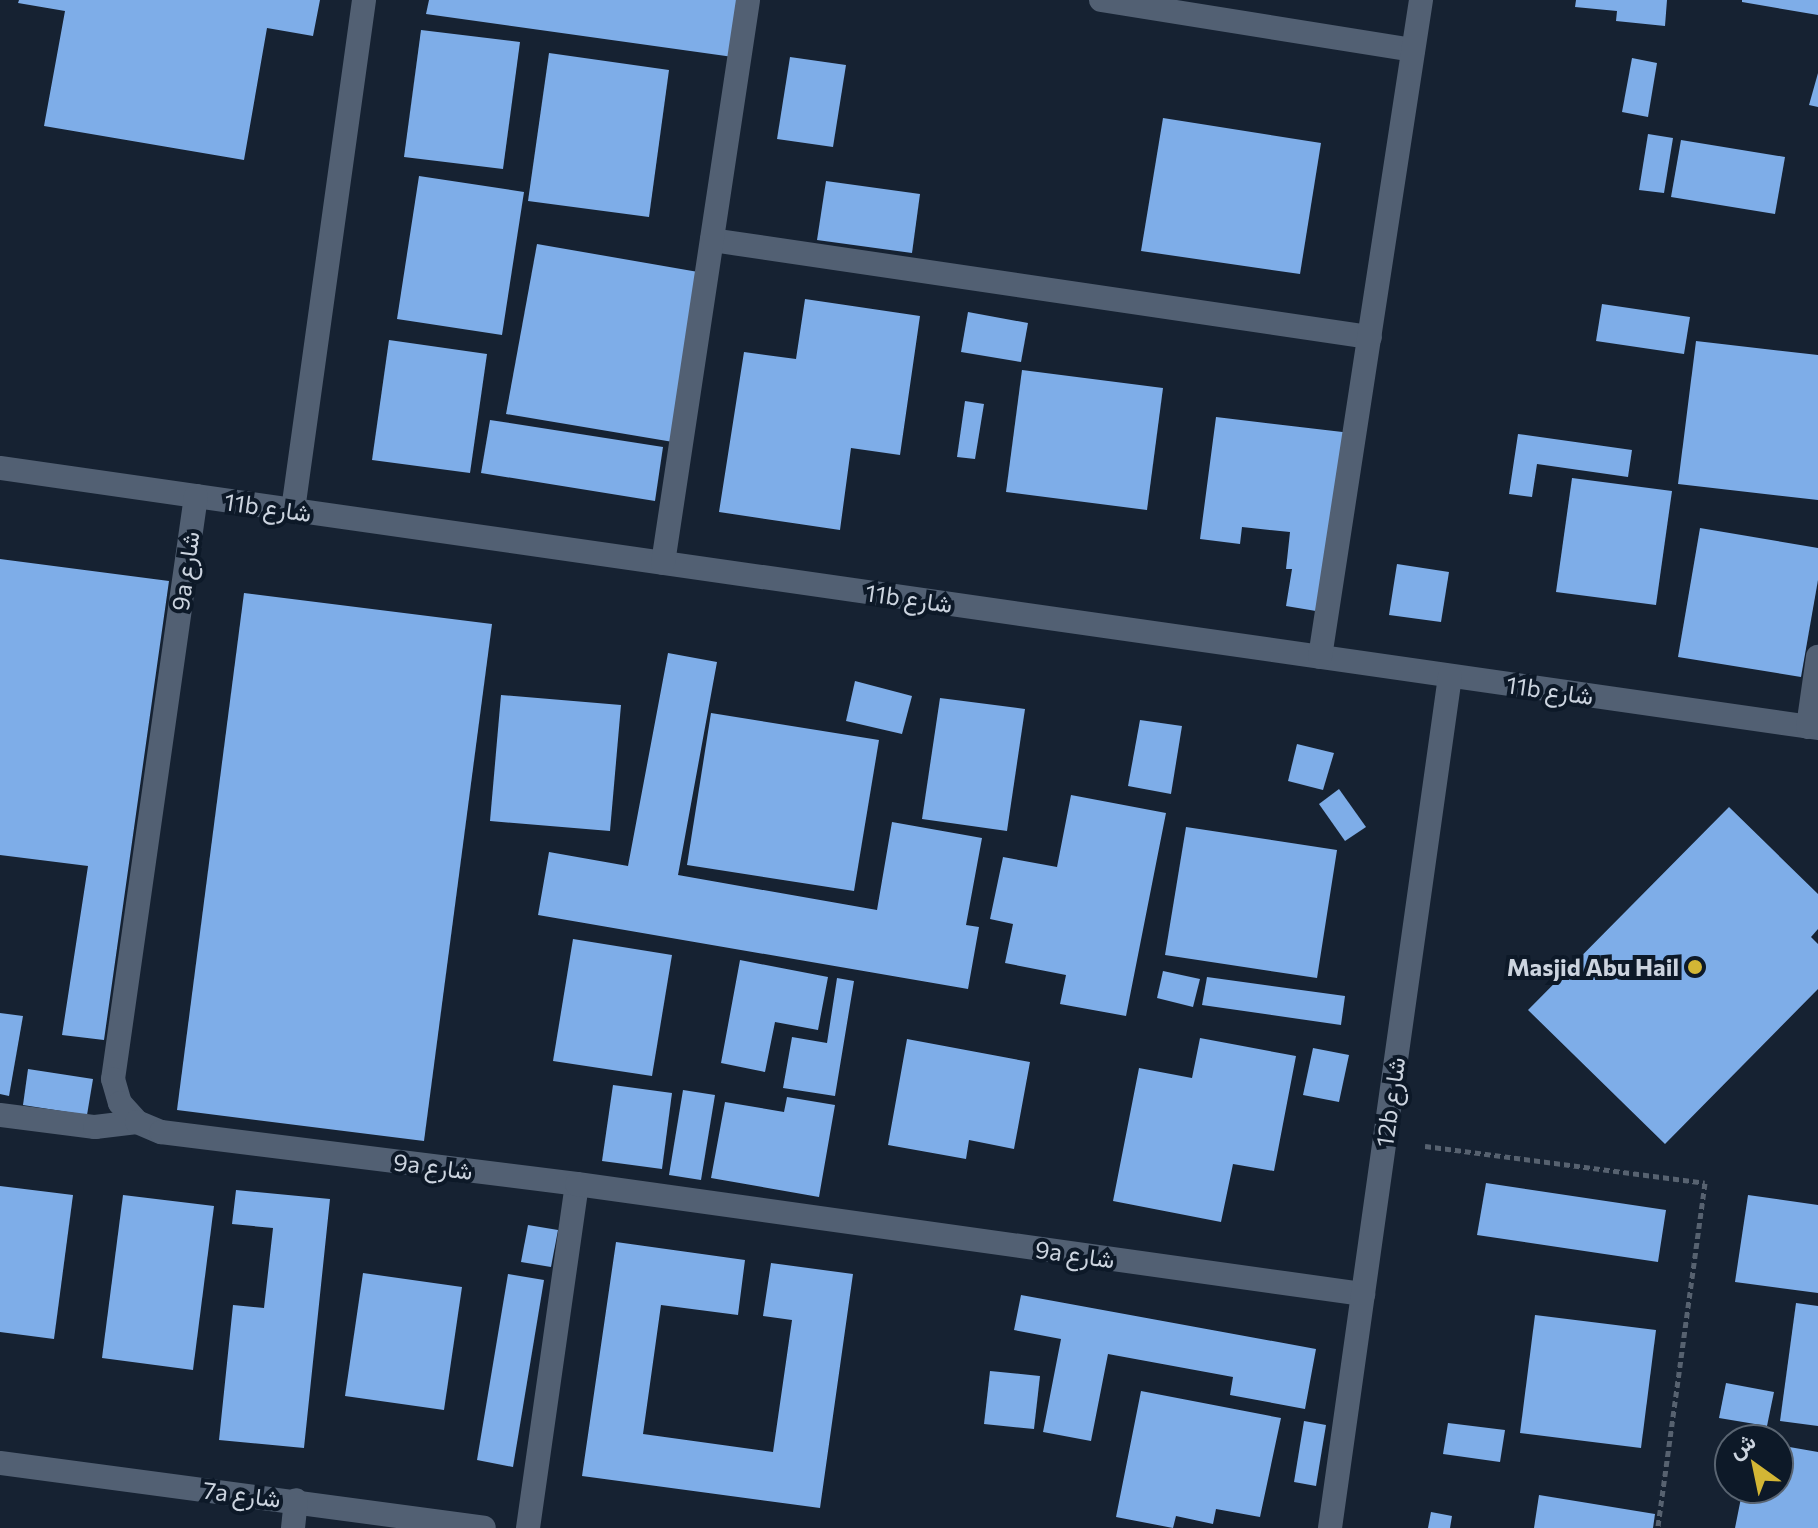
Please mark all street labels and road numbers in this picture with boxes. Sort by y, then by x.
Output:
street label: 11b شارع [223,487,313,527]
street label: 9a شارع [165,529,205,613]
street label: 11b شارع [864,578,954,618]
street label: 11b شارع [1505,670,1595,710]
street label: 12b شارع [1369,1055,1411,1149]
street label: 9a شارع [392,1147,474,1185]
street label: 9a شارع [1033,1234,1117,1274]
street label: 7a شارع [202,1475,282,1513]

